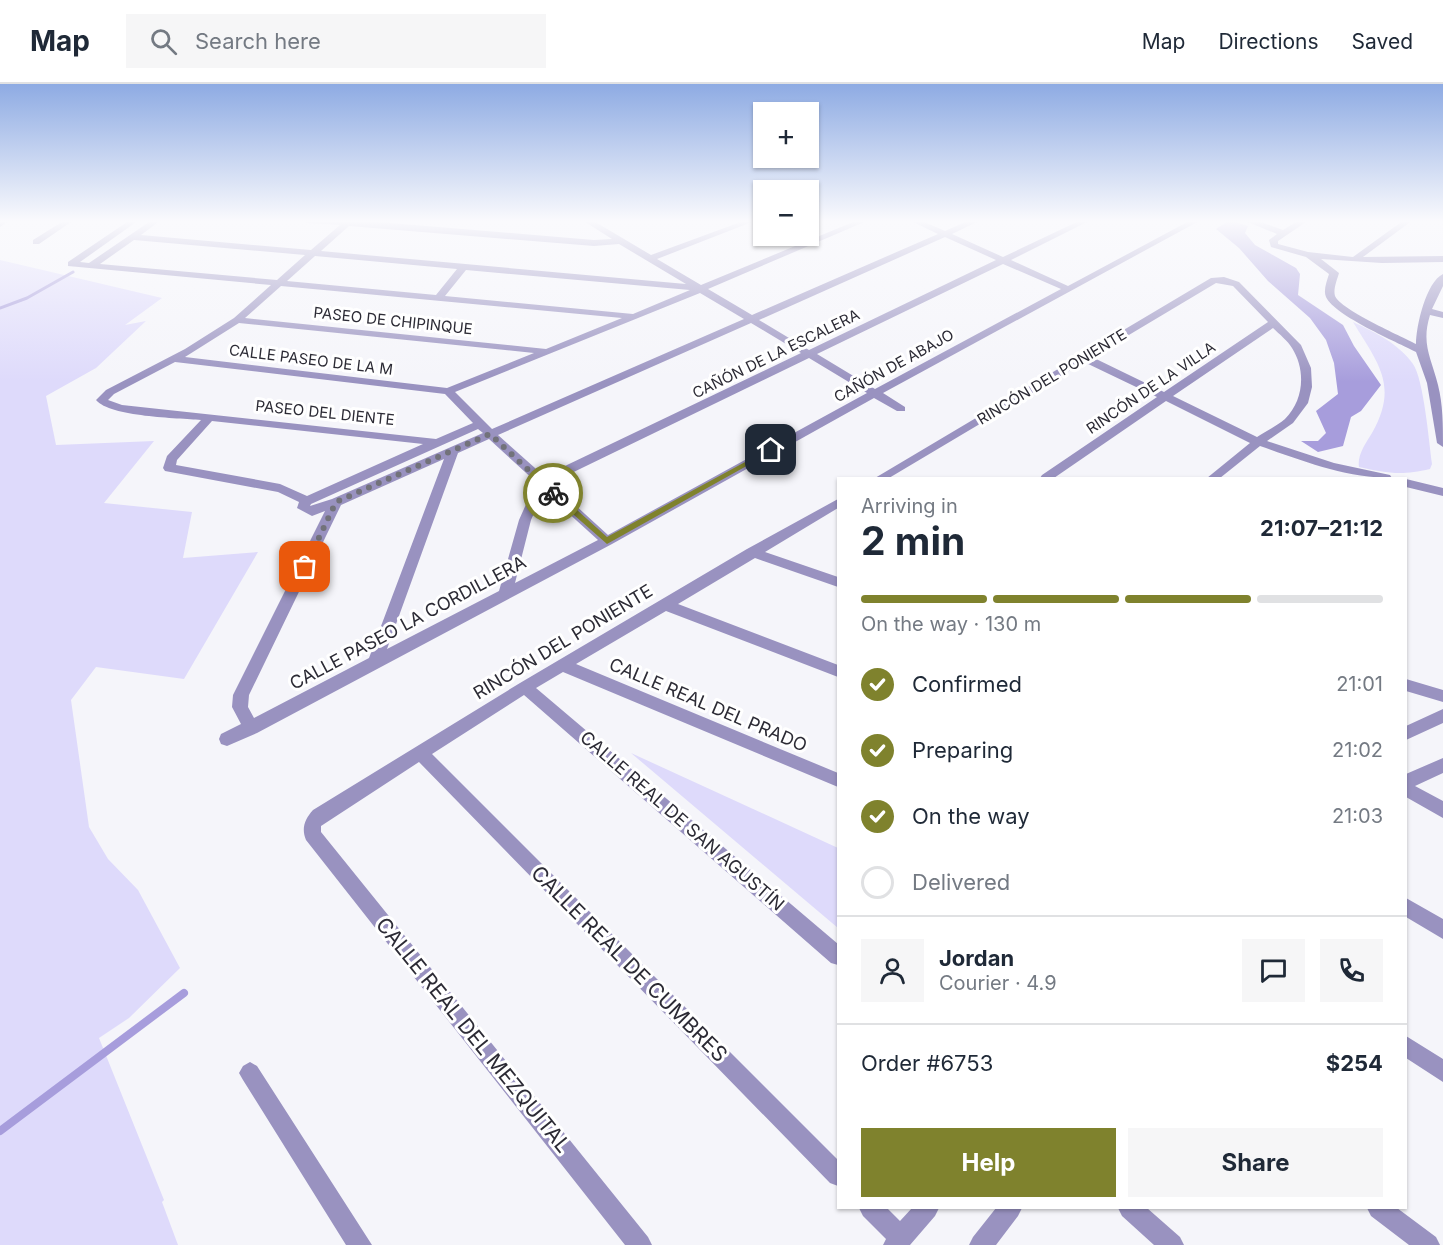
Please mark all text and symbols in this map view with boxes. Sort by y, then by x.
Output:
search box [126,14,546,68]
text: Map [30,24,90,58]
icon: search [147,25,180,58]
text: Search here [195,28,321,54]
text: Map [1142,29,1185,54]
text: Directions [1218,29,1319,54]
text: Saved [1352,29,1413,54]
map controls [753,102,819,246]
button: + [753,102,819,168]
button: − [753,180,819,246]
street label: PASEO DE CHIPINQUE [313,303,474,338]
street label: CAÑÓN DE LA ESCALERA [689,305,862,402]
street label: RINCÓN DEL PONIENTE [974,324,1130,429]
street label: CAÑÓN DE ABAJO [831,325,957,406]
street label: RINCÓN DE LA VILLA [1083,337,1219,438]
street label: CALLE PASEO DE LA M [228,340,394,379]
street label: PASEO DEL DIENTE [255,396,395,429]
pin [745,424,796,475]
icon: home [754,433,787,466]
courier [523,463,583,523]
icon: bike [537,477,570,510]
text: Arriving in [861,494,958,518]
text: 21:07–21:12 [1260,515,1383,541]
text: 2 min [861,517,965,564]
pin [279,541,330,592]
icon: bag [288,550,321,583]
street label: CALLE PASEO LA CORDILLERA [286,551,529,694]
street label: RINCÓN DEL PONIENTE [469,579,656,703]
text: On the way · 130 m [861,612,1041,636]
street label: CALLE REAL DEL PRADO [606,653,810,756]
icon: check [861,668,894,701]
text: Confirmed [912,671,1022,697]
text: 21:01 [1336,672,1383,696]
street label: CALLE REAL DE SAN AGUSTÍN [576,726,789,915]
icon: check [861,734,894,767]
text: Preparing [912,737,1013,763]
text: 21:02 [1332,738,1383,762]
icon: check [861,800,894,833]
text: On the way [912,803,1030,829]
text: 21:03 [1332,804,1383,828]
street label: CALLE REAL DE CUMBRES [526,860,733,1067]
text: Delivered [912,869,1010,895]
street label: CALLE REAL DEL MEZQUITAL [371,912,576,1157]
button: person [861,939,924,1002]
button: chat [1242,939,1305,1002]
button: phone [1320,939,1383,1002]
text: Jordan [939,945,1014,971]
text: Courier · 4.9 [939,971,1057,995]
text: Order #6753 [861,1050,993,1076]
text: $254 [1326,1050,1383,1076]
button: Help [861,1128,1116,1197]
button: Share [1128,1128,1383,1197]

